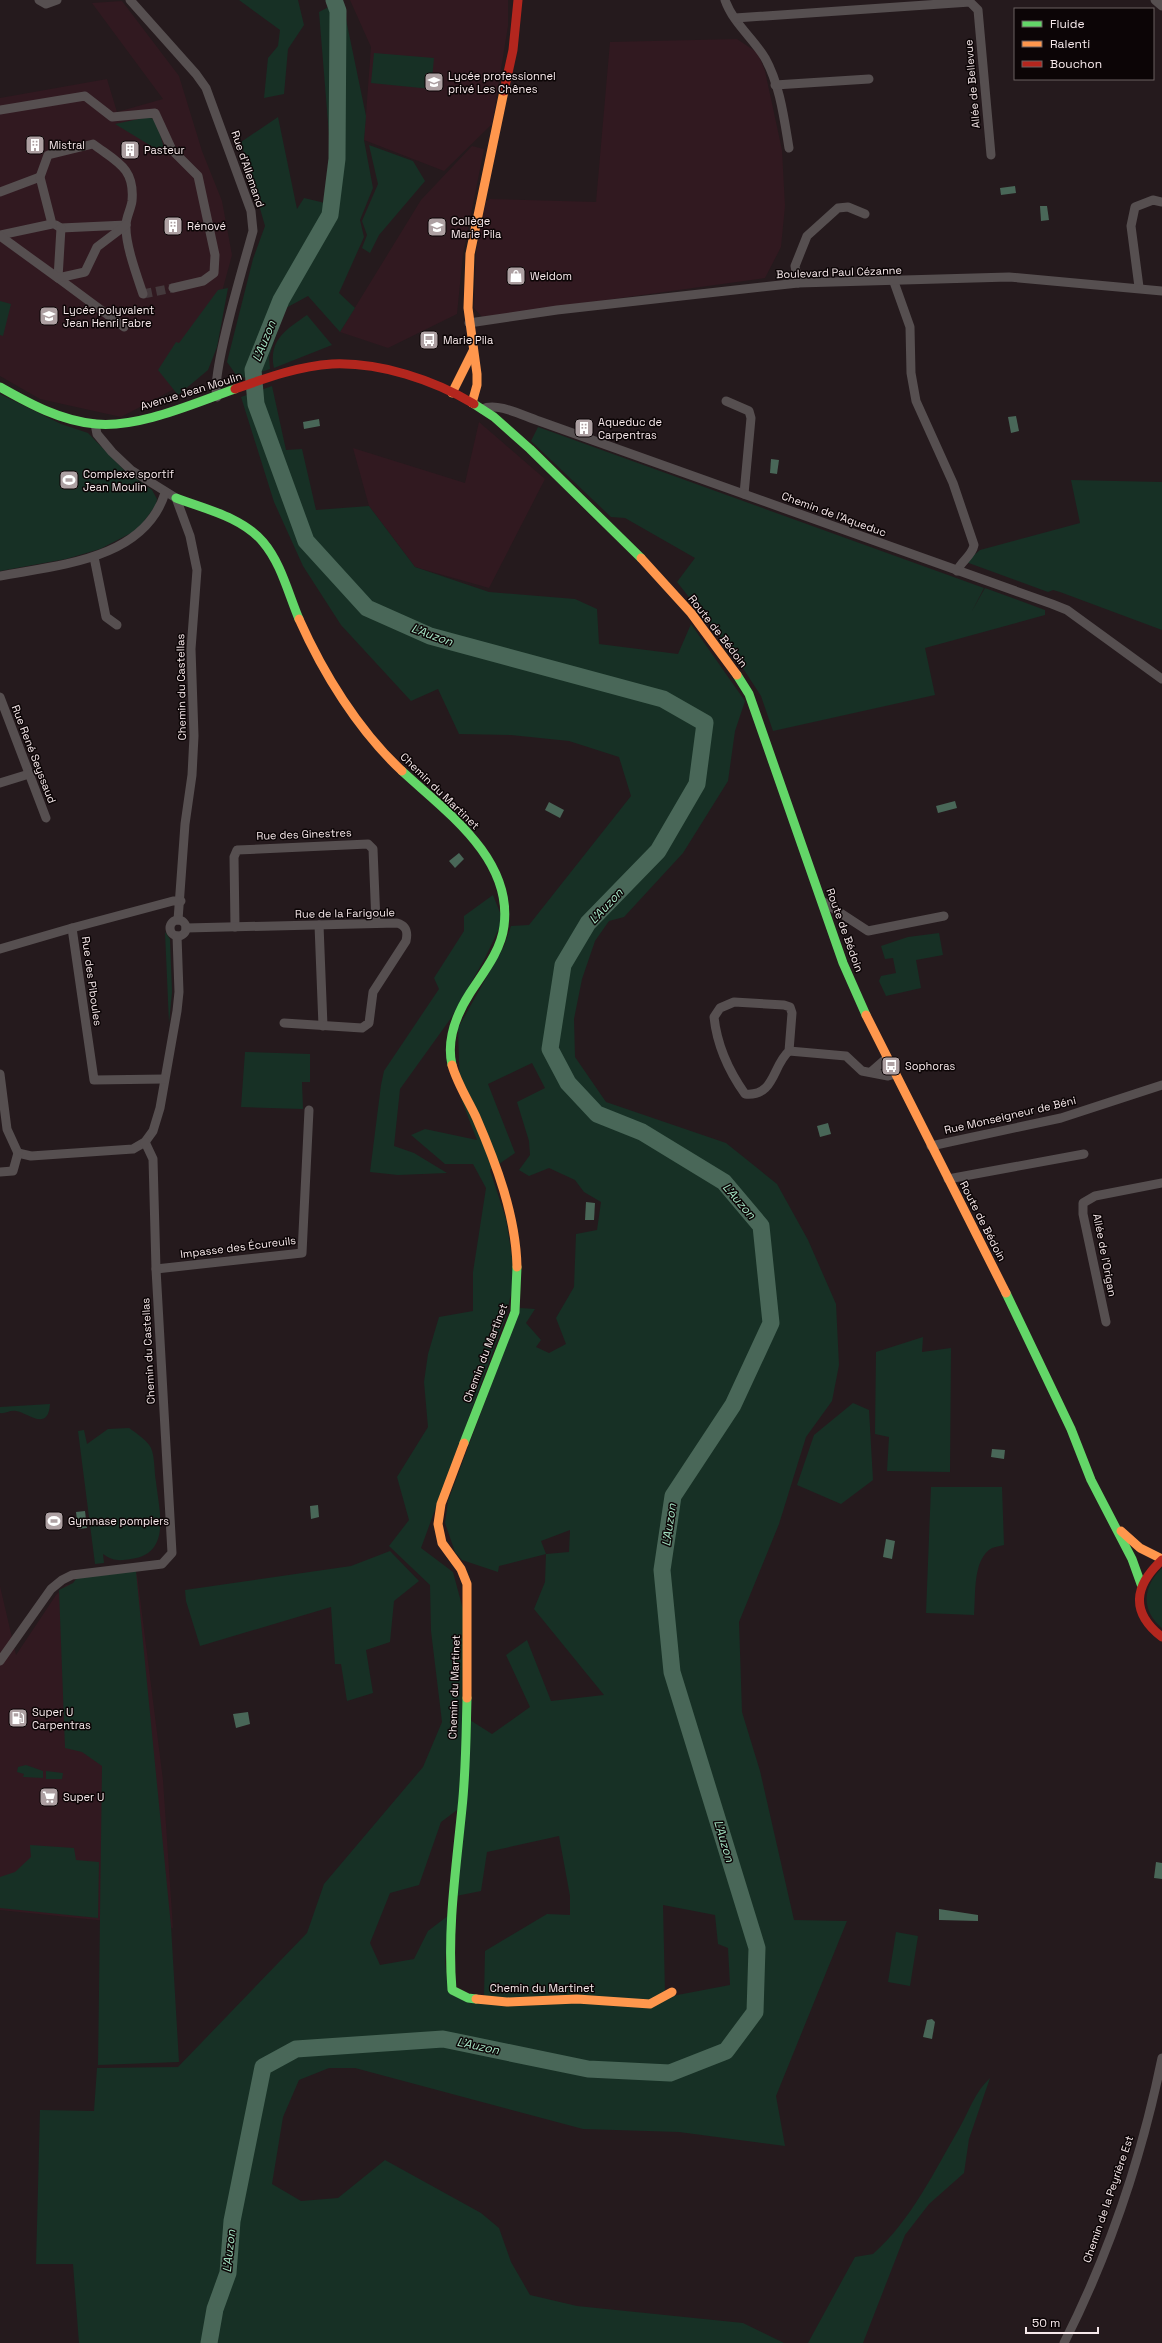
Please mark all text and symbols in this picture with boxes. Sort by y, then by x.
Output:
legend [1014,8,1154,80]
text: Fluide [1050,16,1085,32]
text: Ralenti [1050,36,1090,52]
street label: Allée de Bellevue [961,39,983,129]
text: Bouchon [1050,56,1102,72]
place label: Lycée professionnel privé Les Chênes [448,69,556,96]
school or university icon: Lycée professionnel privé Les Chênes [423,71,445,93]
street label: Rue d'Allemand [228,129,268,209]
building icon: Mistral [24,134,46,156]
place label: Mistral [49,138,85,152]
building icon: Pasteur [119,139,141,161]
place label: Pasteur [144,143,185,157]
place label: Collège Marie Pila [451,214,502,241]
building icon: Rénové [162,215,184,237]
school or university icon: Collège Marie Pila [426,216,448,238]
place label: Rénové [187,219,226,233]
street label: Boulevard Paul Cézanne [776,263,902,281]
shop icon: Weldom [505,265,527,287]
place label: Weldom [530,269,572,283]
place label: Lycée polyvalent Jean Henri Fabre [63,303,154,330]
school or university icon: Lycée polyvalent Jean Henri Fabre [38,305,60,327]
water label: L'Auzon [249,317,280,364]
bus stop icon: Marie Pila [418,329,440,351]
place label: Marie Pila [443,333,494,347]
street label: Avenue Jean Moulin [139,369,243,413]
place label: Aqueduc de Carpentras [598,415,662,442]
building icon: Aqueduc de Carpentras [573,417,595,439]
place label: Complexe sportif Jean Moulin [83,467,174,494]
sports icon: Complexe sportif Jean Moulin [58,469,80,491]
street label: Chemin de l'Aqueduc [780,489,888,539]
street label: Route de Bédoin [685,592,751,670]
water label: L'Auzon [409,620,456,650]
street label: Chemin du Castellas [173,633,189,740]
street label: Rue René Seyssaud [9,703,59,805]
street label: Chemin du Martinet [398,750,482,832]
street label: Rue des Ginestres [256,825,352,843]
water label: L'Auzon [585,884,627,927]
street label: Route de Bédoin [823,886,867,974]
street label: Rue de la Farigoule [295,905,395,921]
street label: Rue des Piboules [79,935,105,1027]
bus stop icon: Sophoras [880,1055,902,1077]
place label: Sophoras [905,1059,955,1073]
street label: Rue Monseigneur de Béni [943,1093,1078,1137]
street label: Route de Bédoin [957,1179,1009,1263]
water label: L'Auzon [719,1180,760,1223]
street label: Allée de l'Origan [1090,1212,1120,1298]
street label: Impasse des Écureuils [179,1233,297,1261]
street label: Chemin du Castellas [138,1297,158,1405]
street label: Chemin du Martinet [460,1302,510,1404]
water label: L'Auzon [658,1502,680,1547]
sports icon: Gymnase pompiers [43,1510,65,1532]
place label: Gymnase pompiers [68,1514,169,1528]
street label: Chemin du Martinet [445,1635,463,1739]
place label: Super U Carpentras [32,1705,91,1732]
fuel station icon: Super U Carpentras [7,1707,29,1729]
supermarket icon: Super U [38,1786,60,1808]
place label: Super U [63,1790,104,1804]
water label: L'Auzon [710,1818,738,1864]
street label: Chemin du Martinet [490,1981,594,1995]
water label: L'Auzon [455,2034,501,2058]
street label: Chemin de la Peyrière Est [1080,2134,1136,2264]
water label: L'Auzon [219,2228,239,2273]
scale bar [1026,2309,1098,2335]
text: 50 m [1032,2315,1060,2331]

